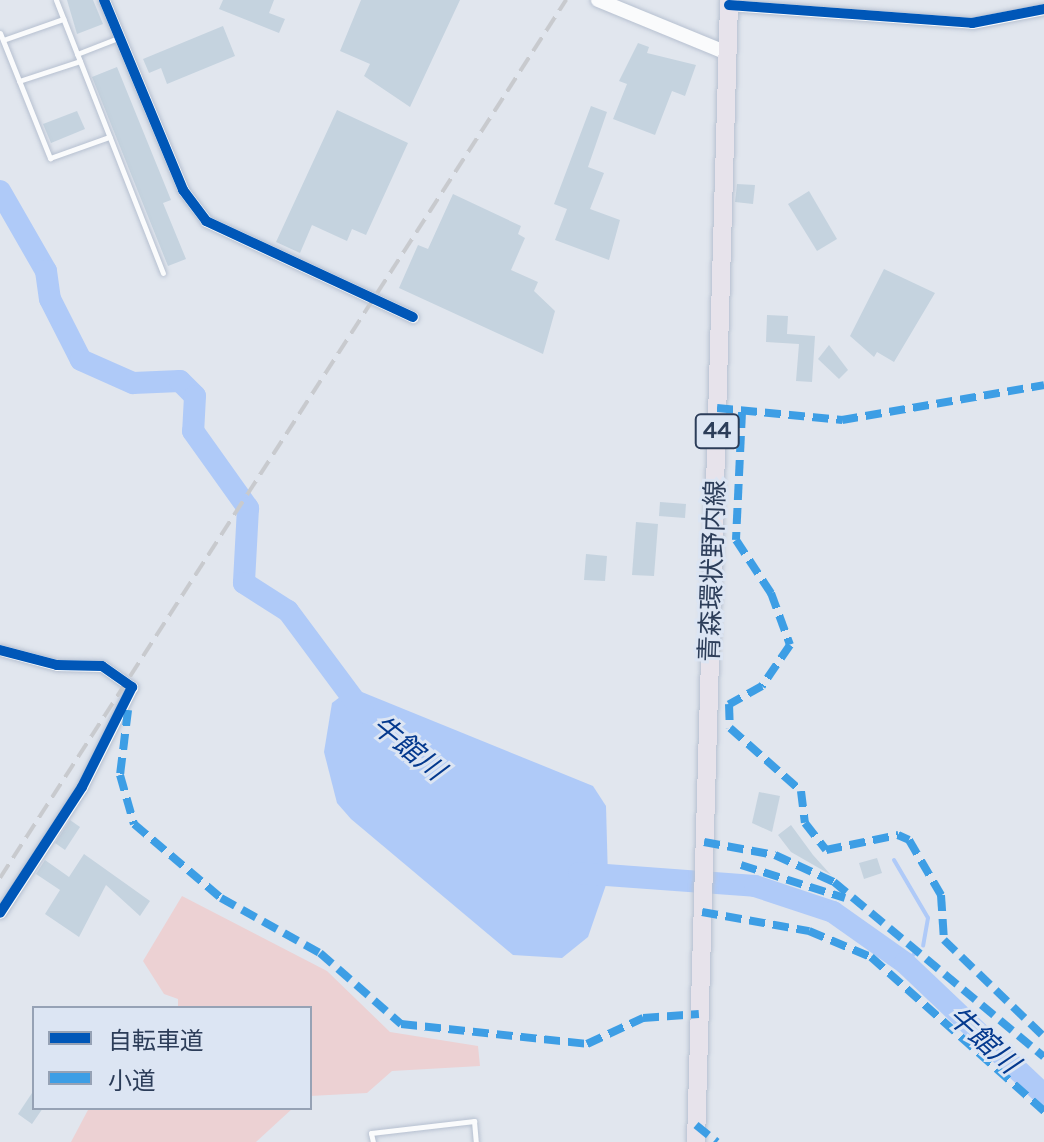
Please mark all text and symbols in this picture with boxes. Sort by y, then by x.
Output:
road number: 44 [693,411,741,451]
street label: 青森環状野内線 [694,480,732,662]
water label: 牛館川 [365,709,451,787]
water label: 牛館川 [941,999,1025,1081]
legend [32,1006,312,1110]
text: 自転車道 [108,1027,204,1055]
text: 小道 [108,1067,156,1095]

